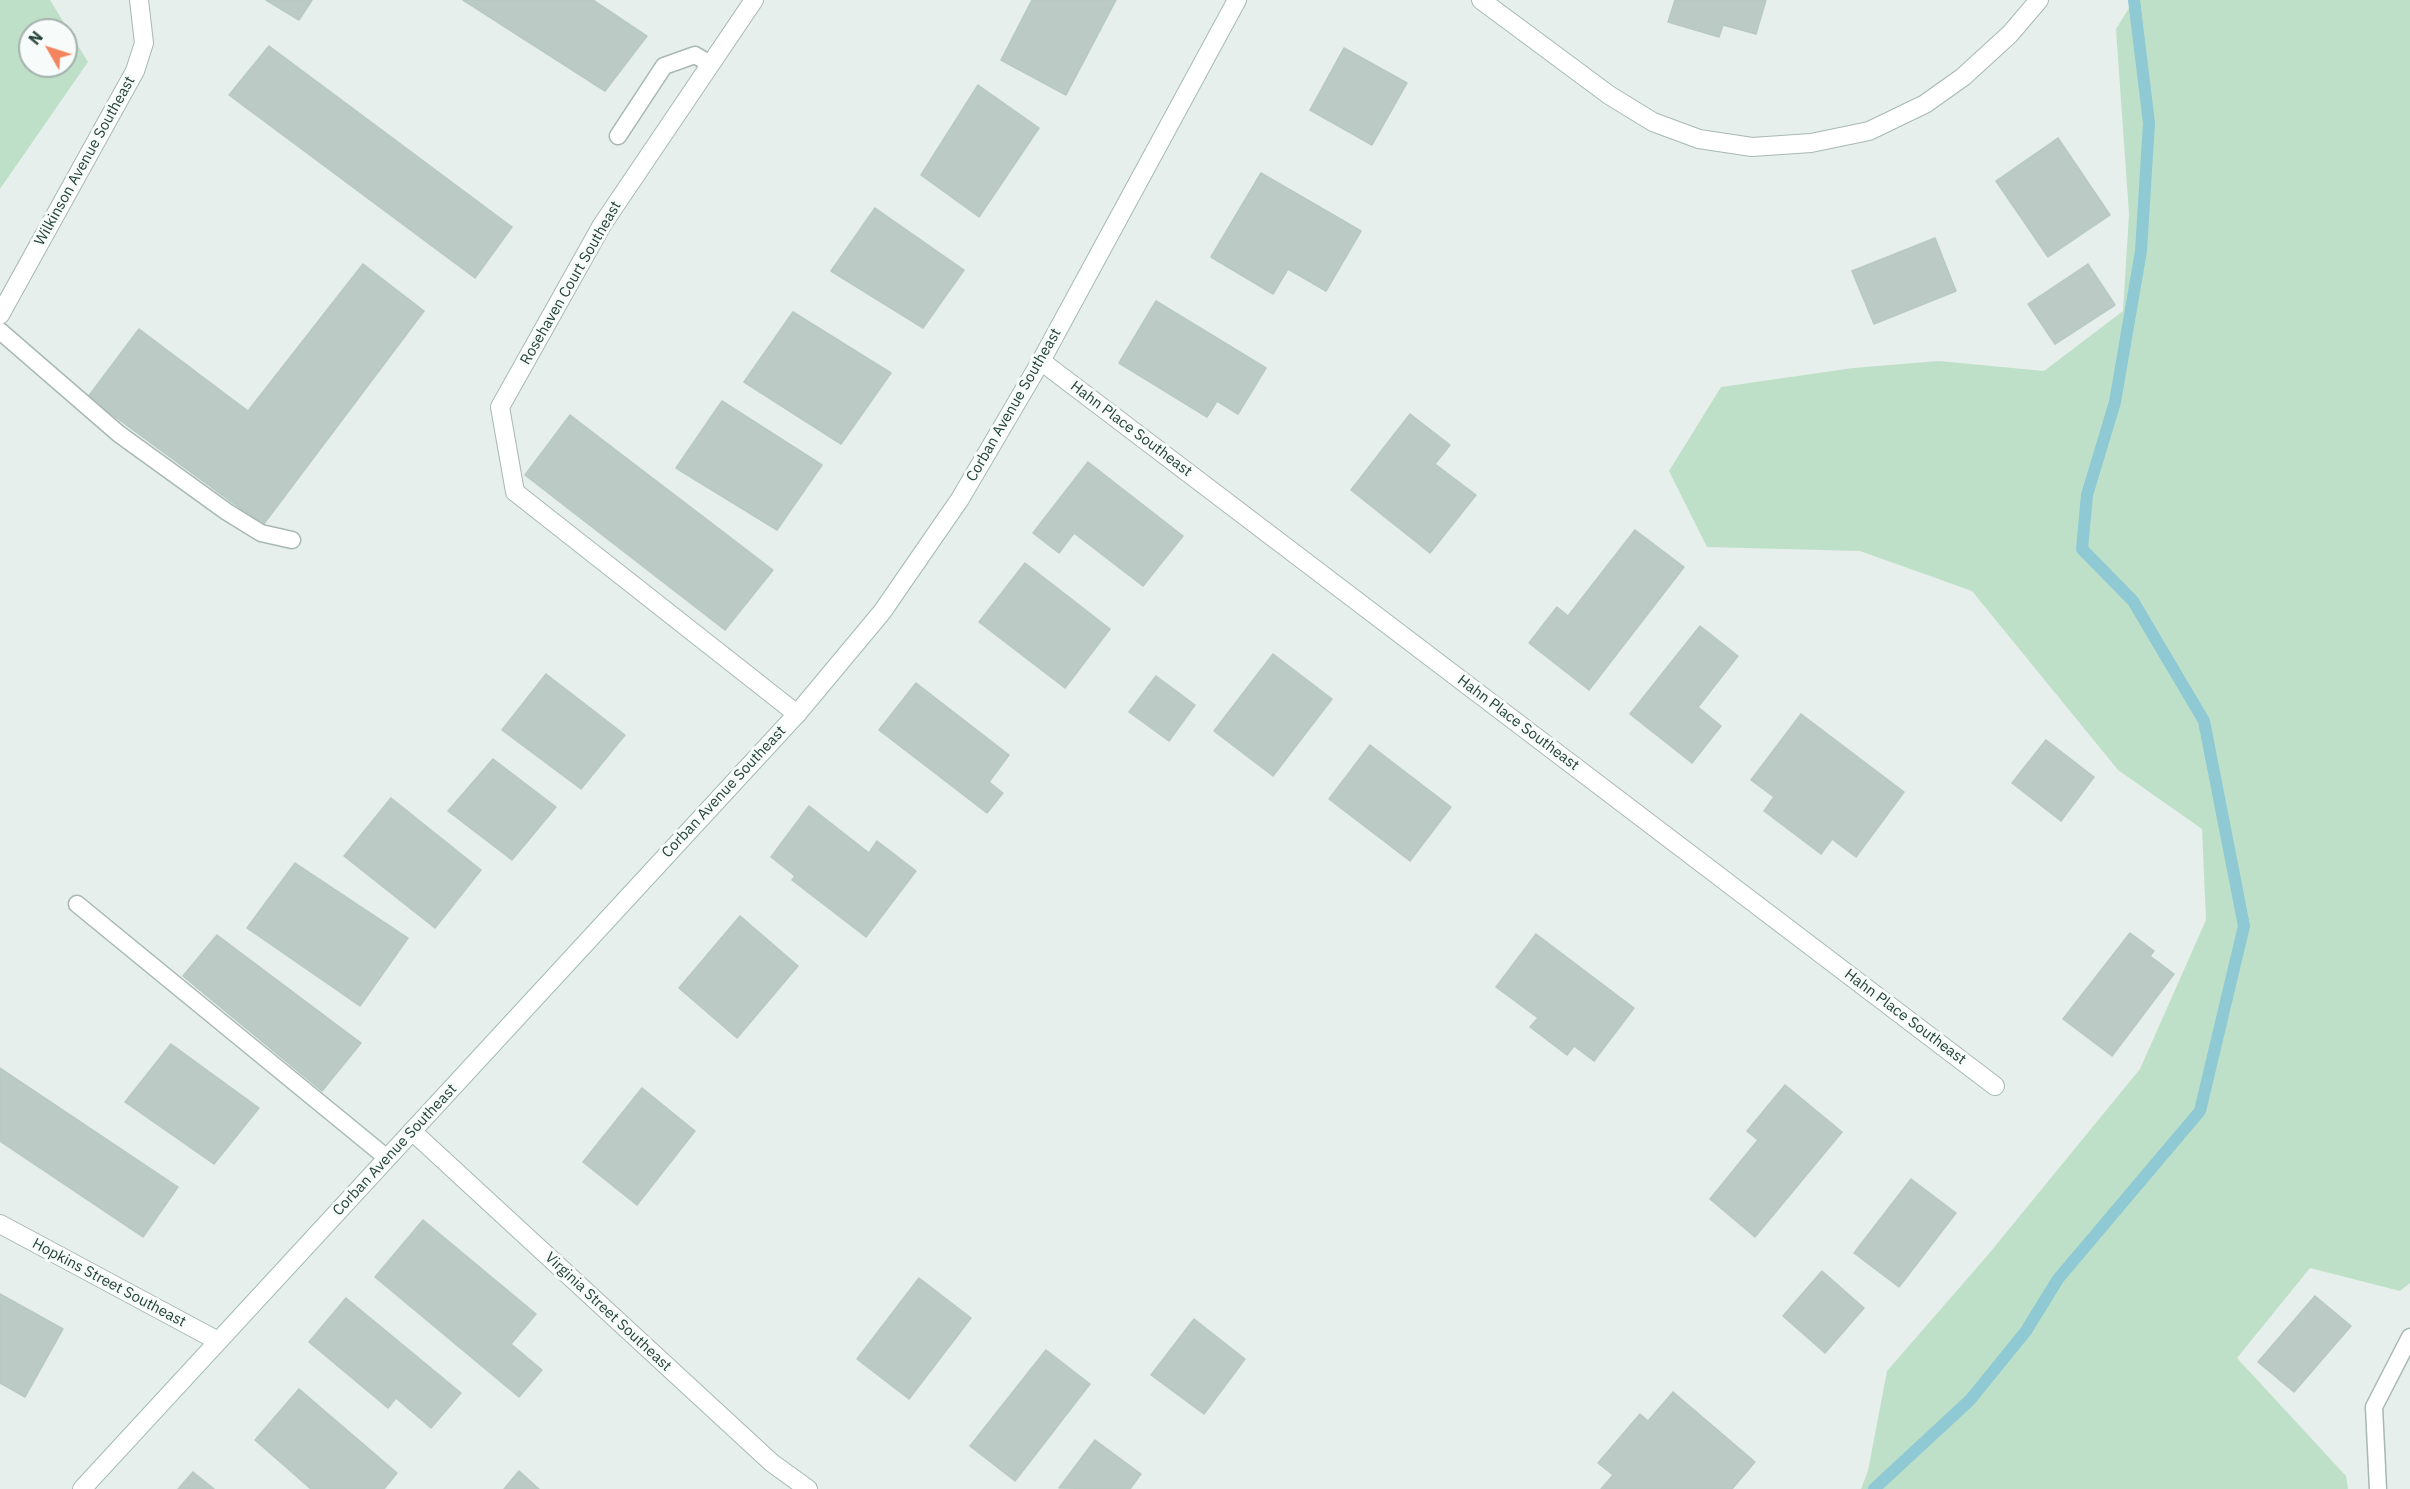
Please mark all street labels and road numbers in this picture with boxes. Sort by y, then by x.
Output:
street label: Wilkinson Avenue Southeast [31,73,139,249]
street label: Rosehaven Court Southeast [517,198,625,368]
street label: Corban Avenue Southeast [963,325,1065,485]
street label: Hahn Place Southeast [1067,377,1195,481]
street label: Hahn Place Southeast [1454,671,1582,775]
street label: Corban Avenue Southeast [658,722,790,862]
street label: Hahn Place Southeast [1841,965,1969,1069]
street label: Corban Avenue Southeast [329,1080,461,1220]
street label: Hopkins Street Southeast [29,1235,189,1331]
street label: Virginia Street Southeast [541,1249,675,1375]

